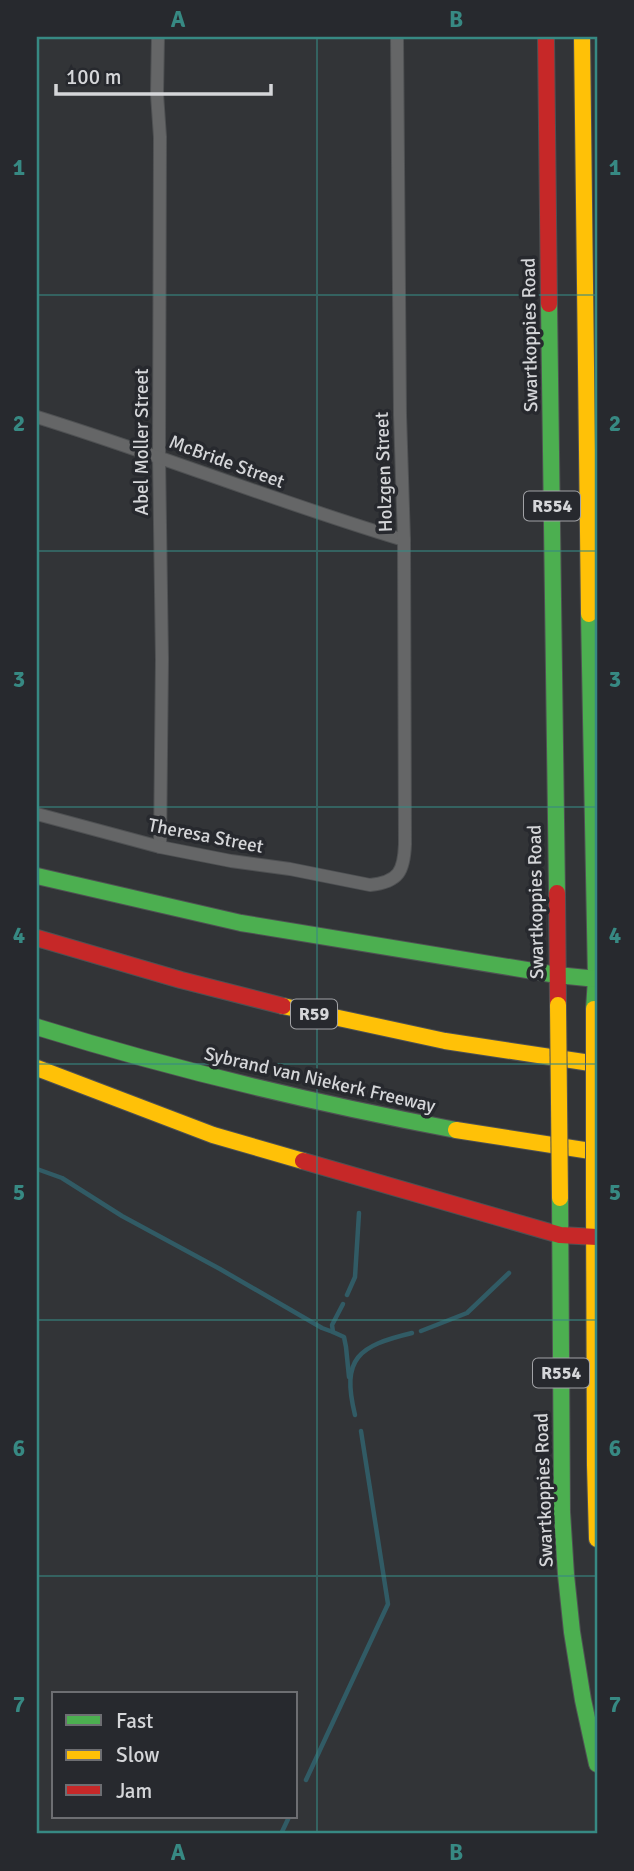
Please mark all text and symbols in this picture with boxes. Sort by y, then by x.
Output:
text: A [171,5,186,34]
text: B [449,5,463,34]
scale bar [56,52,271,96]
text: 100 m [66,64,121,90]
text: 1 [13,153,25,182]
text: 1 [609,153,621,182]
street label: Swartkoppies Road [517,258,543,412]
street label: Abel Moller Street [130,368,154,516]
text: 2 [13,409,25,438]
text: 2 [609,409,621,438]
street label: Holzgen Street [370,411,398,533]
street label: McBride Street [166,430,288,494]
road number: R554 [524,492,580,520]
text: 3 [13,665,25,694]
text: 3 [609,665,621,694]
street label: Theresa Street [146,813,266,859]
street label: Swartkoppies Road [523,825,549,979]
text: 4 [13,921,25,950]
text: 4 [609,921,621,950]
road number: R59 [291,1000,337,1028]
street label: Sybrand van Niekerk Freeway [202,1042,438,1118]
text: 5 [13,1178,25,1207]
text: 5 [609,1178,621,1207]
road number: R554 [533,1358,589,1388]
street label: Swartkoppies Road [529,1412,559,1568]
text: 6 [13,1434,25,1463]
text: 6 [609,1434,621,1463]
text: 7 [13,1690,25,1719]
text: 7 [609,1690,621,1719]
legend [52,1692,298,1818]
text: Fast [116,1708,153,1734]
text: Slow [116,1742,160,1768]
text: Jam [116,1778,152,1804]
text: A [171,1838,186,1867]
text: B [449,1838,463,1867]

